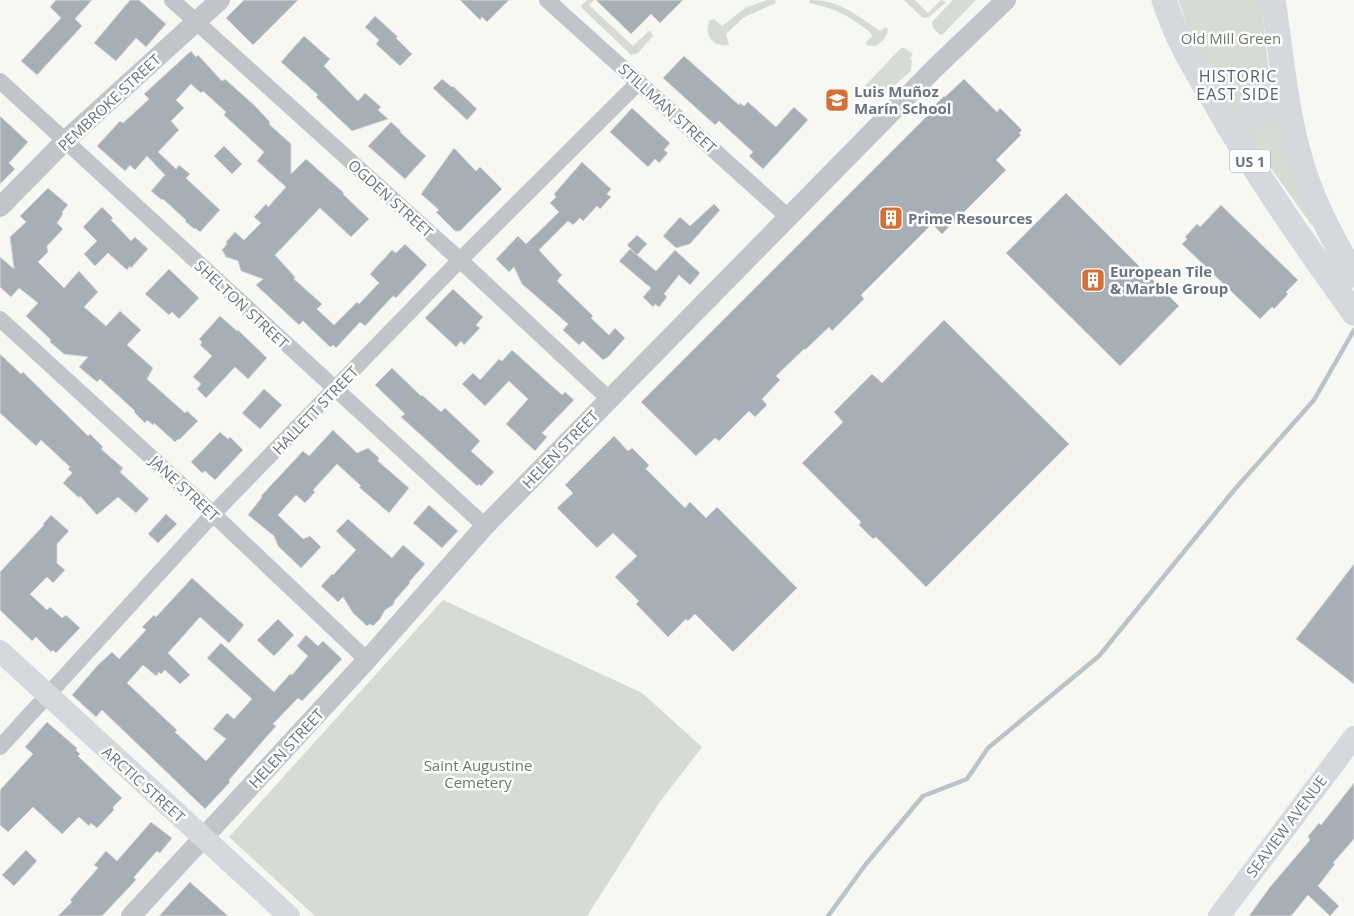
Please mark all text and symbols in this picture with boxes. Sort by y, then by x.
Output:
park label: Old Mill Green [1181,28,1281,48]
street label: PEMBROKE STREET [53,49,165,155]
street label: STILLMAN STREET [615,59,722,158]
district label: HISTORIC EAST SIDE [1196,65,1280,105]
place label: Luis Muñoz Marín School [854,81,951,118]
school or university icon: Luis Muñoz Marín School [824,87,850,113]
road number: US 1 [1230,150,1270,172]
street label: OGDEN STREET [344,155,438,242]
building icon: Prime Resources [878,205,904,231]
place label: Prime Resources [908,208,1033,228]
street label: SHELTON STREET [191,255,294,353]
place label: European Tile & Marble Group [1110,261,1228,298]
building icon: European Tile & Marble Group [1080,267,1106,293]
street label: HALLETT STREET [268,361,363,459]
street label: HELEN STREET [518,405,603,492]
street label: JANE STREET [145,449,224,526]
street label: HELEN STREET [244,704,328,792]
street label: ARCTIC STREET [98,742,190,827]
park label: Saint Augustine Cemetery [424,755,532,792]
street label: SEAVIEW AVENUE [1241,771,1331,881]

